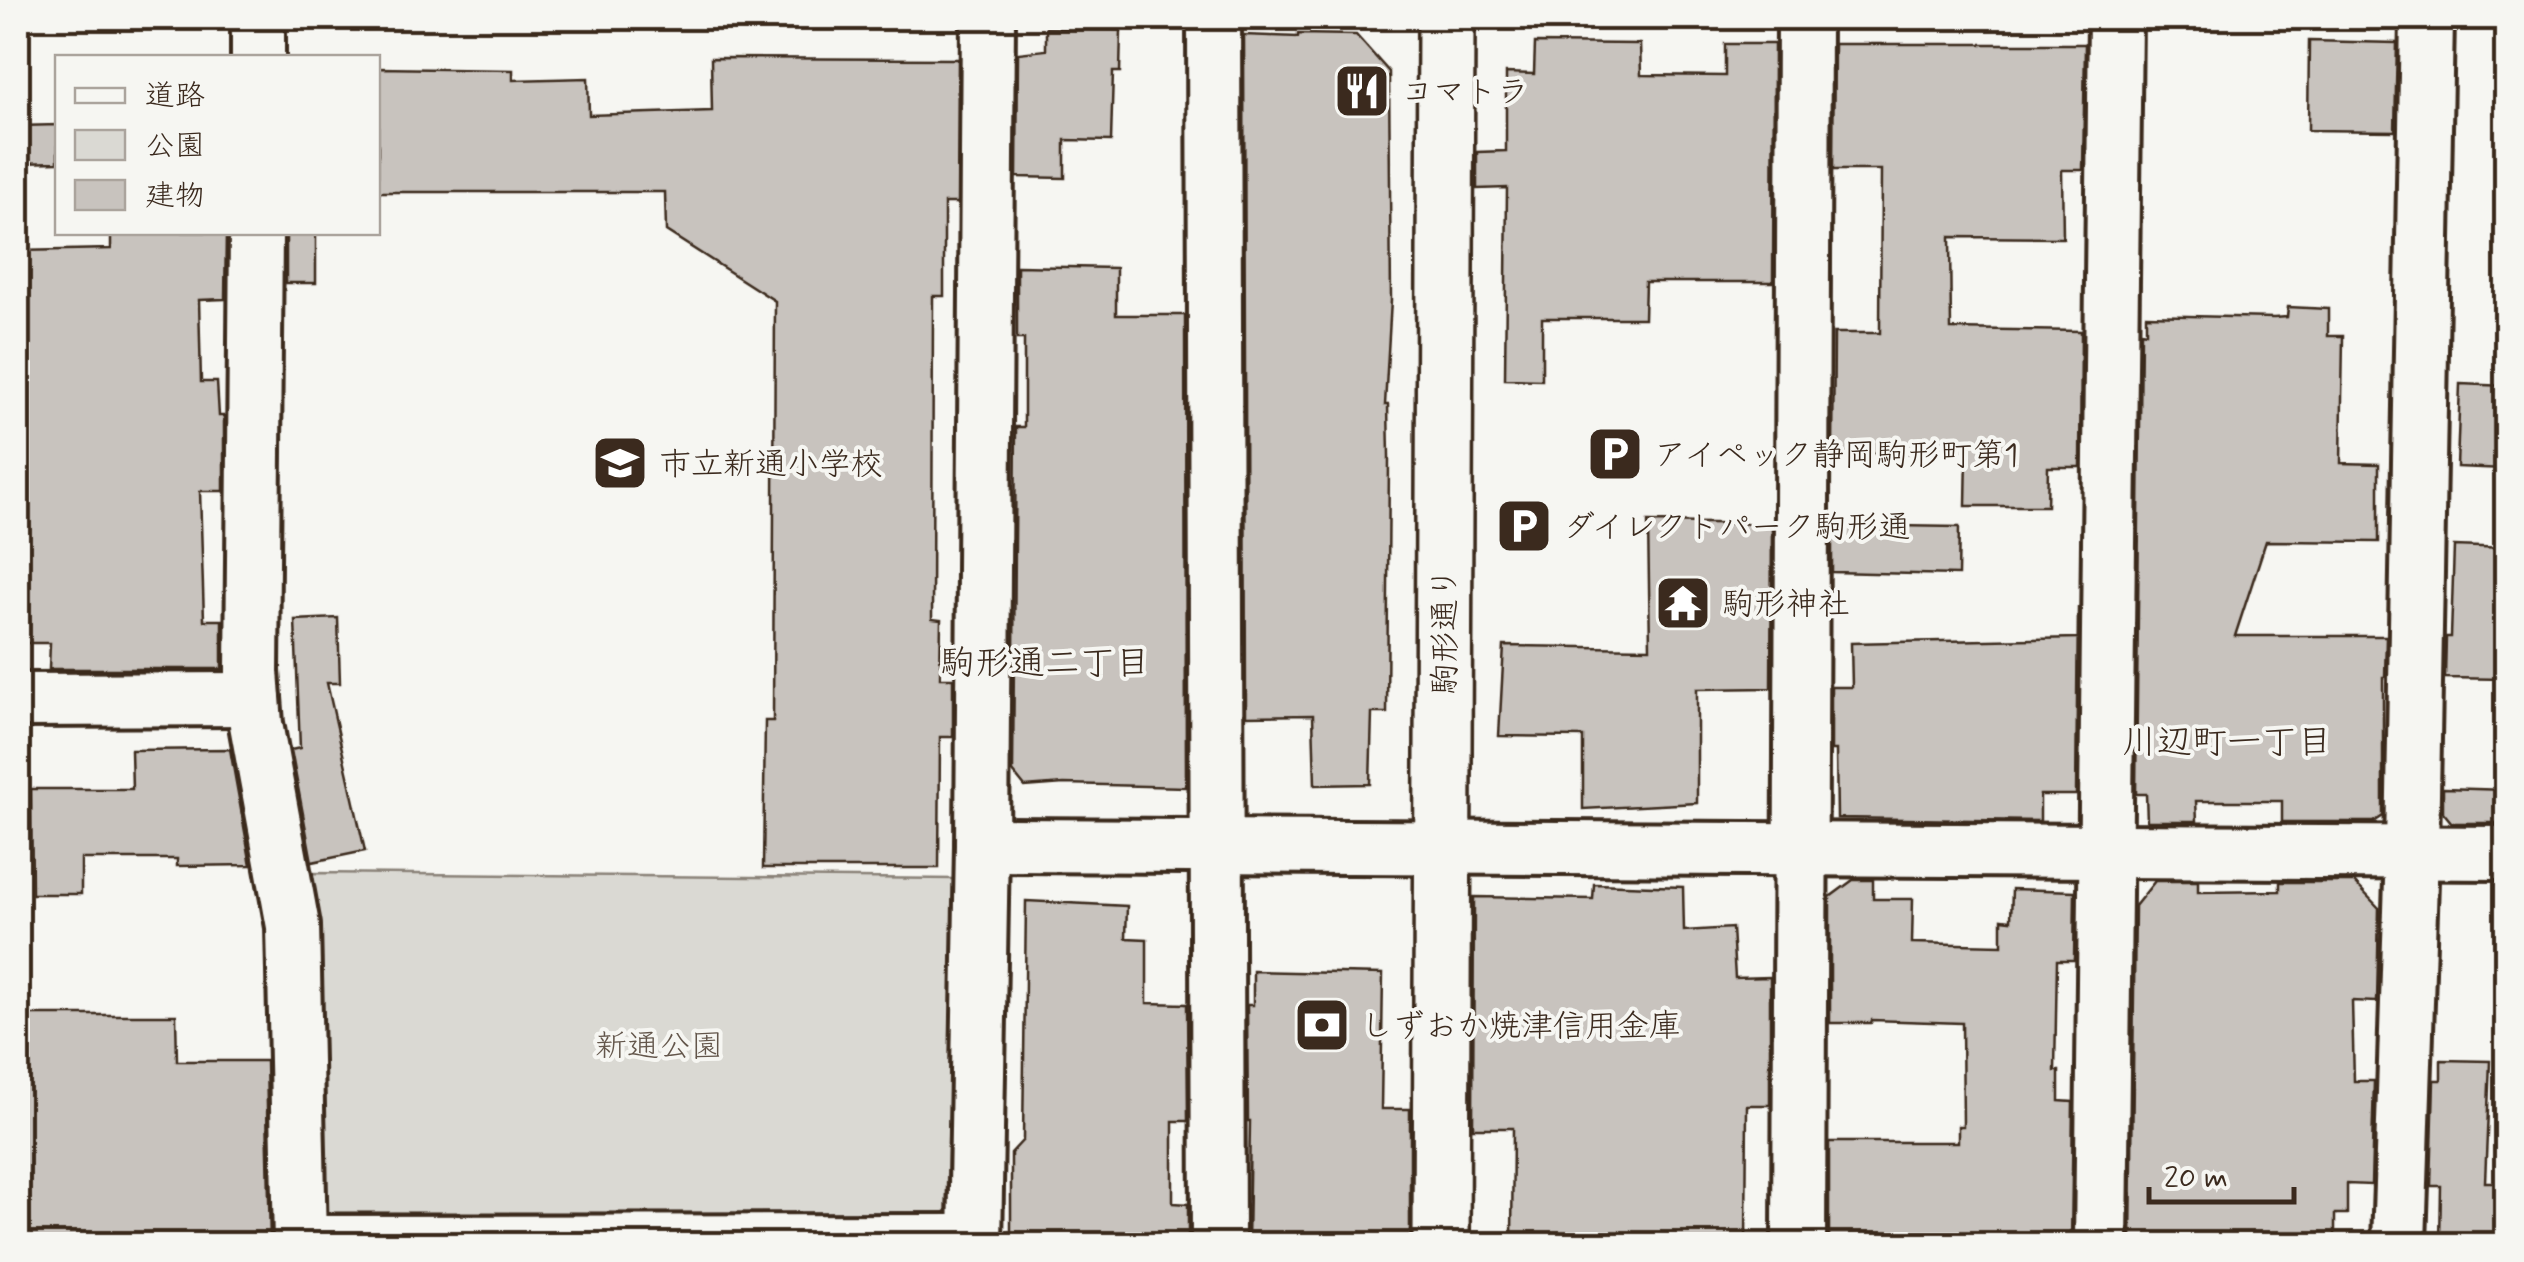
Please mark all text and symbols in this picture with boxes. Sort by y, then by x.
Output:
legend [55,55,380,235]
restaurant icon: コマトラ [1332,61,1392,121]
place label: コマトラ [1401,72,1529,114]
text: 道路 [145,77,205,116]
text: 公園 [145,127,205,166]
text: 建物 [145,177,205,216]
parking icon: アイペック静岡駒形町第1 [1585,424,1645,484]
school or university icon: 市立新通小学校 [590,433,650,493]
place label: アイペック静岡駒形町第1 [1654,435,2018,477]
place label: 市立新通小学校 [659,444,883,486]
parking icon: ダイレクトパーク駒形通 [1494,496,1554,556]
place label: ダイレクトパーク駒形通 [1563,507,1911,549]
street label: 駒形通り [1425,567,1467,695]
temple icon: 駒形神社 [1653,573,1713,633]
place label: 駒形神社 [1722,584,1850,626]
district label: 駒形通二丁目 [940,641,1150,687]
district label: 川辺町一丁目 [2122,720,2332,766]
bank icon: しずおか焼津信用金庫 [1292,995,1352,1055]
place label: しずおか焼津信用金庫 [1361,1006,1681,1048]
park label: 新通公園 [595,1026,723,1068]
scale bar [2149,1142,2294,1204]
text: 20 m [2164,1159,2228,1198]

